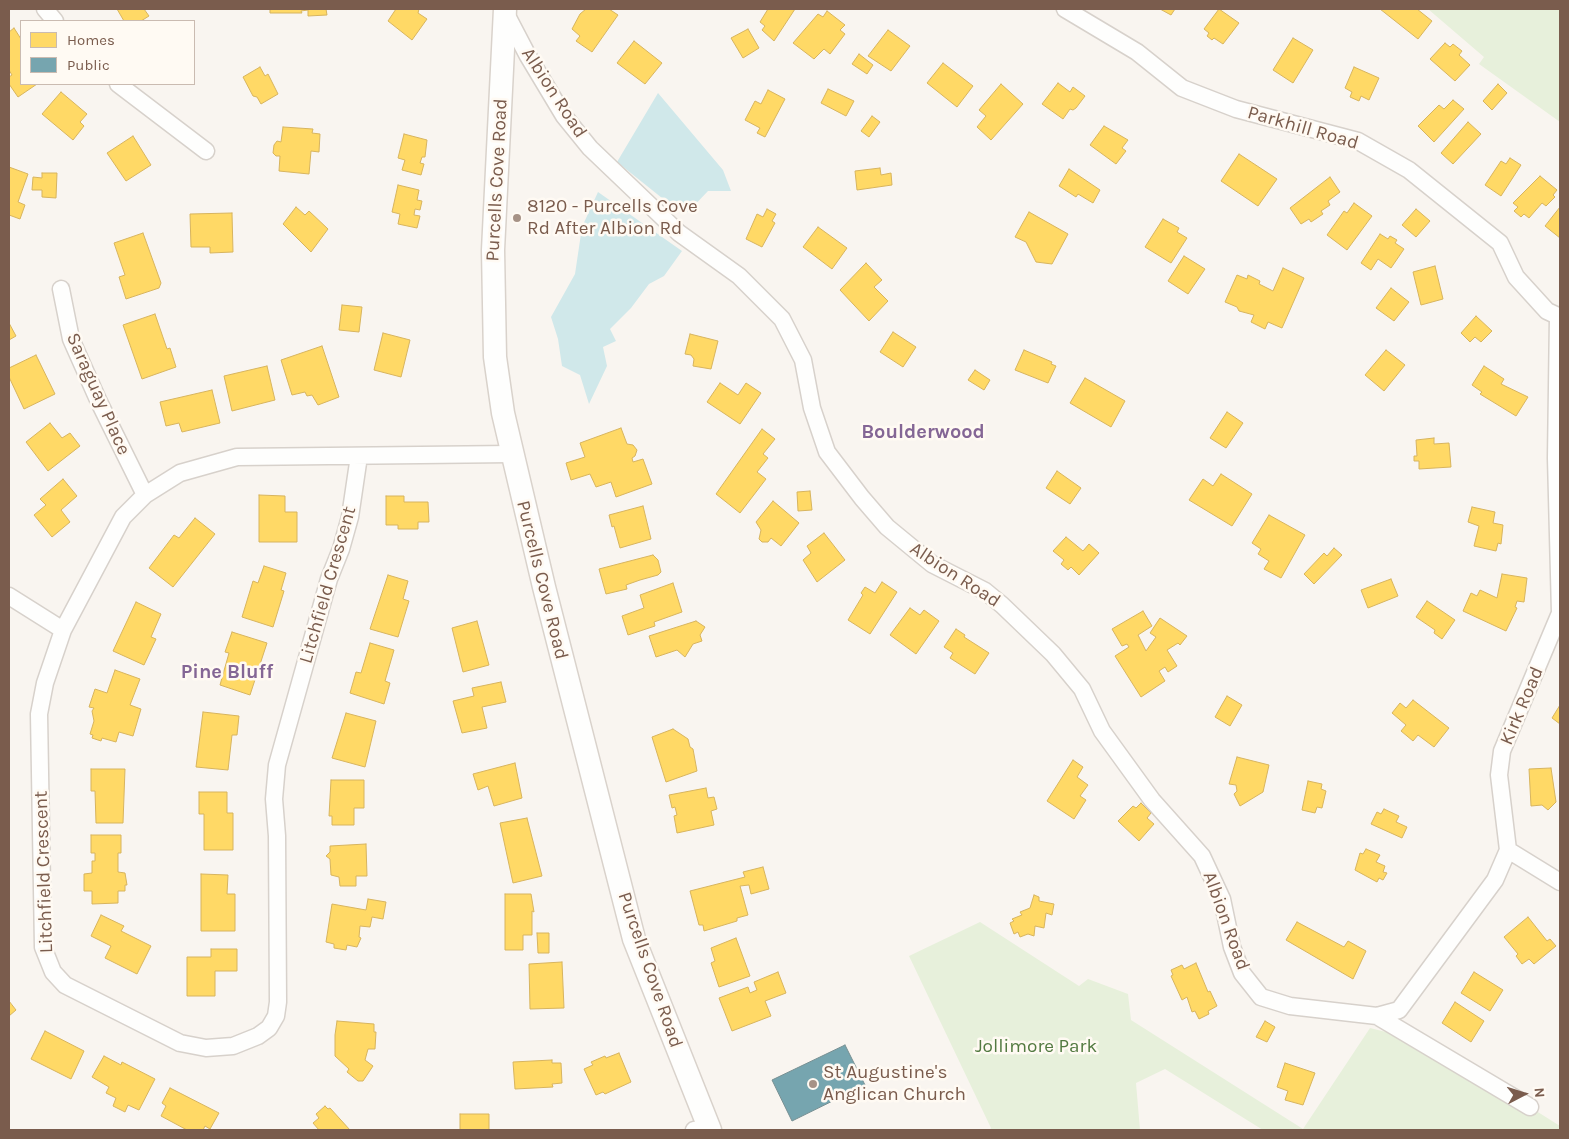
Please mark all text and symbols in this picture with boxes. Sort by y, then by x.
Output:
legend [20,20,195,85]
text: Homes [67,31,115,49]
street label: Albion Road [516,43,592,143]
text: Public [67,56,110,74]
street label: Purcells Cove Road [481,98,513,262]
street label: Parkhill Road [1245,101,1361,155]
place label: 8120 - Purcells Cove Rd After Albion Rd [527,196,698,240]
marker: 8120 - Purcells Cove Rd After Albion Rd [511,212,523,224]
street label: Saraguay Place [61,329,135,459]
district label: Boulderwood [861,420,985,444]
street label: Purcells Cove Road [511,498,573,662]
street label: Litchfield Crescent [295,504,361,666]
street label: Albion Road [905,537,1005,613]
district label: Pine Bluff [181,660,273,684]
street label: Kirk Road [1495,663,1549,749]
street label: Litchfield Crescent [30,790,58,954]
street label: Albion Road [1198,869,1254,973]
street label: Purcells Cove Road [613,889,687,1051]
park label: Jollimore Park [975,1036,1097,1058]
place label: St Augustine's Anglican Church [823,1062,966,1106]
north arrow [1499,1069,1549,1119]
marker: St Augustine's Anglican Church [807,1078,819,1090]
text: N [1531,1087,1548,1098]

